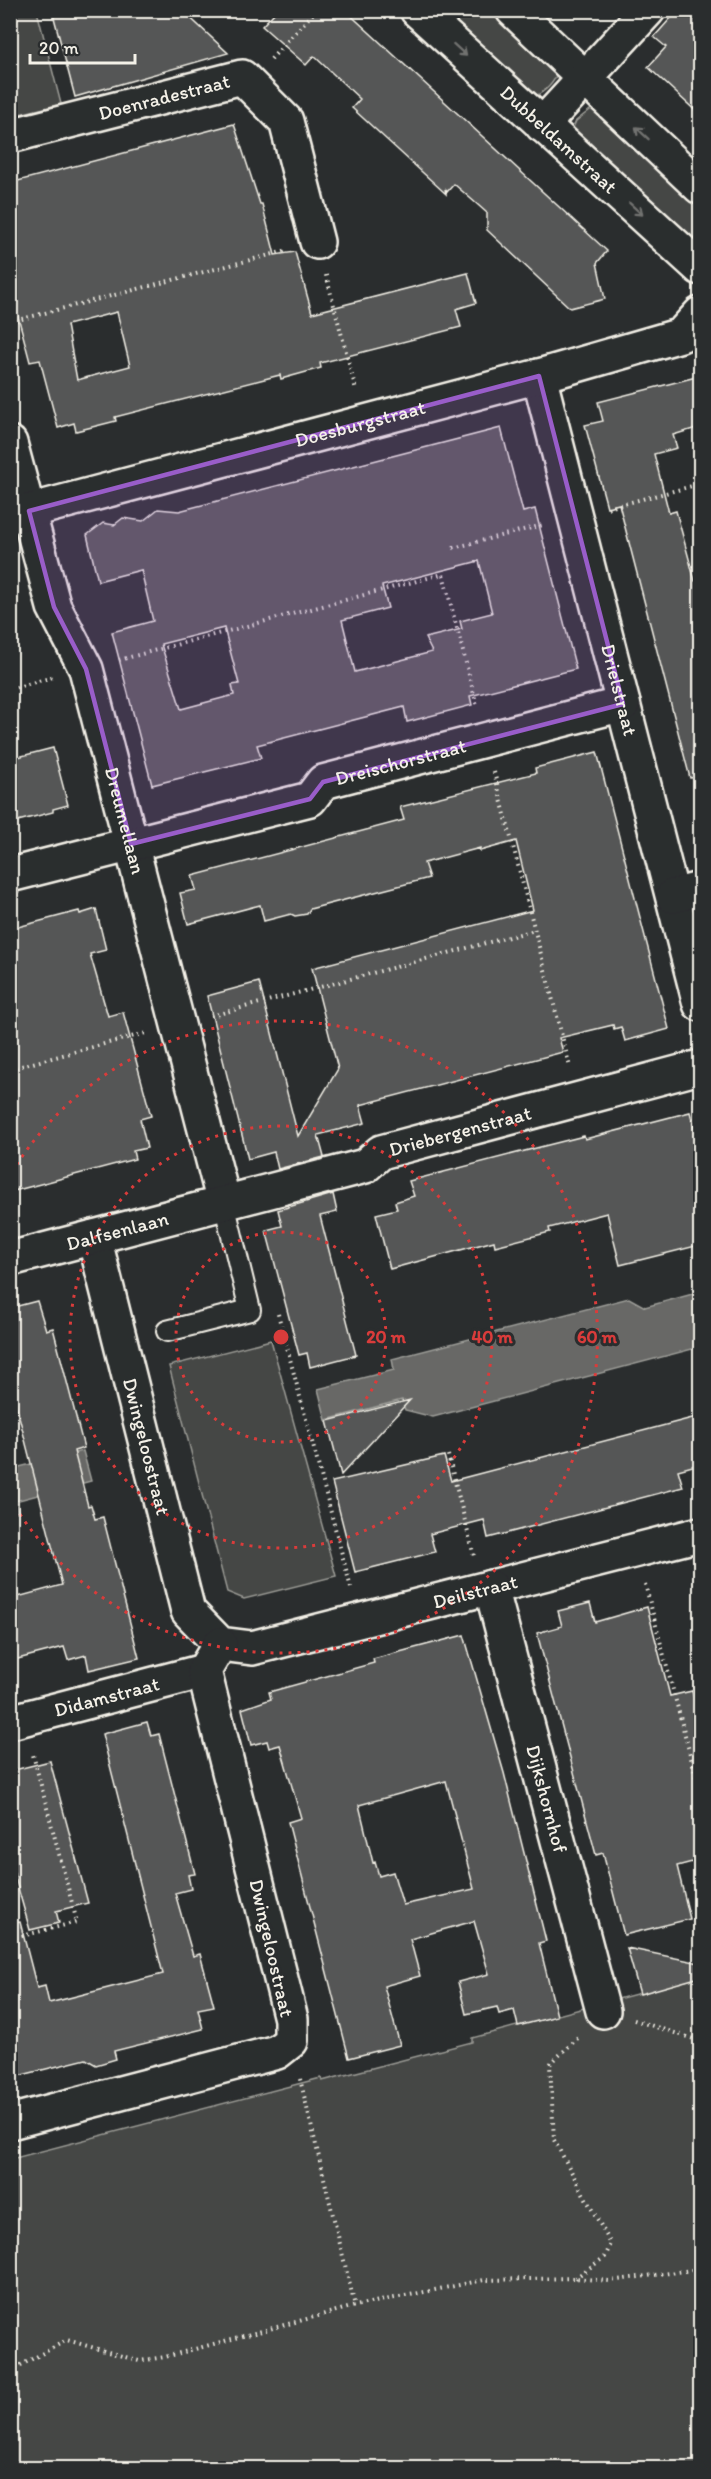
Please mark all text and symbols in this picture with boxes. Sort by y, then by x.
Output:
scale bar [30,27,135,65]
text: 20 m [39,37,79,59]
one-way arrow [453,43,468,57]
street label: Doenradestraat [96,69,232,125]
street label: Dubbeldamstraat [495,80,622,199]
one-way arrow [635,126,650,140]
one-way arrow [628,202,643,216]
street label: Doesburgstraat [292,395,428,452]
street label: Drielstraat [596,641,643,738]
street label: Dreischorstraat [332,733,469,790]
street label: Dreumellaan [100,764,151,877]
street label: Driebergenstraat [386,1101,534,1161]
street label: Dalfsenlaan [64,1206,171,1256]
text: 20 m [366,1326,407,1348]
text: 40 m [471,1326,513,1348]
text: 60 m [577,1326,618,1348]
centre of rings [271,1327,291,1347]
street label: Dwingeloostraat [118,1375,176,1518]
street label: Deilstraat [430,1569,520,1614]
street label: Didamstraat [52,1671,162,1722]
street label: Dijkshornhof [521,1742,573,1856]
street label: Dwingeloostraat [245,1877,300,2020]

